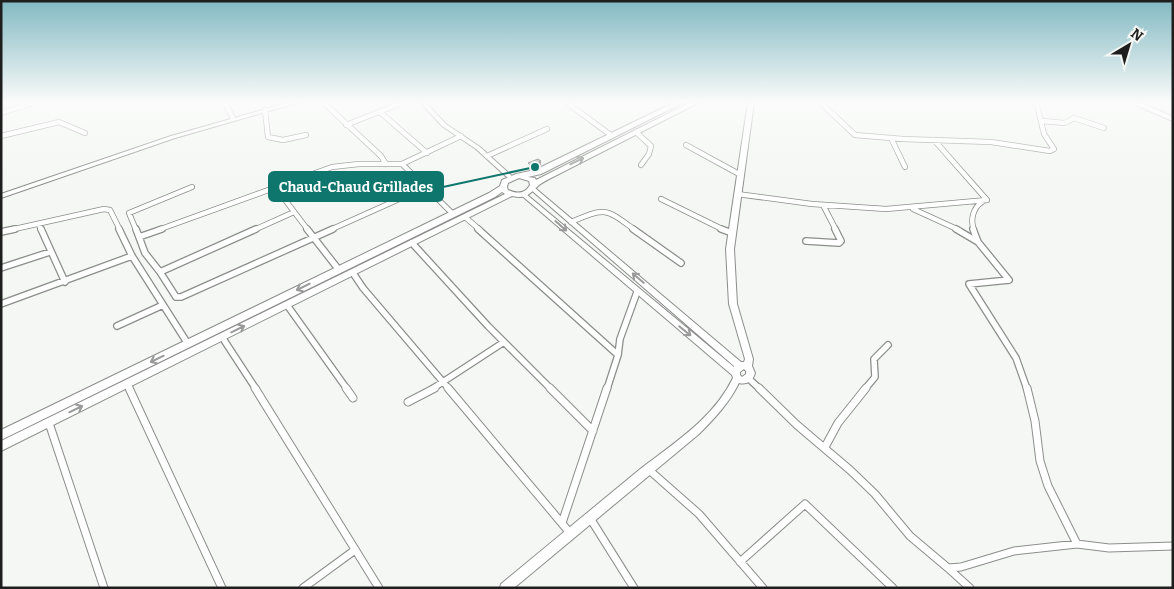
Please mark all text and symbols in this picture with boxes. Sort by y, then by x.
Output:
north arrow [1104,20,1154,70]
text: N [1127,25,1146,45]
one-way arrow [569,156,584,166]
callout: Chaud-Chaud Grillades [269,172,443,201]
text: Chaud-Chaud Grillades [279,179,433,196]
one-way arrow [554,221,567,232]
one-way arrow [631,273,644,284]
one-way arrow [296,283,311,293]
one-way arrow [230,324,245,334]
one-way arrow [678,326,691,337]
one-way arrow [150,354,165,364]
one-way arrow [68,404,83,413]

